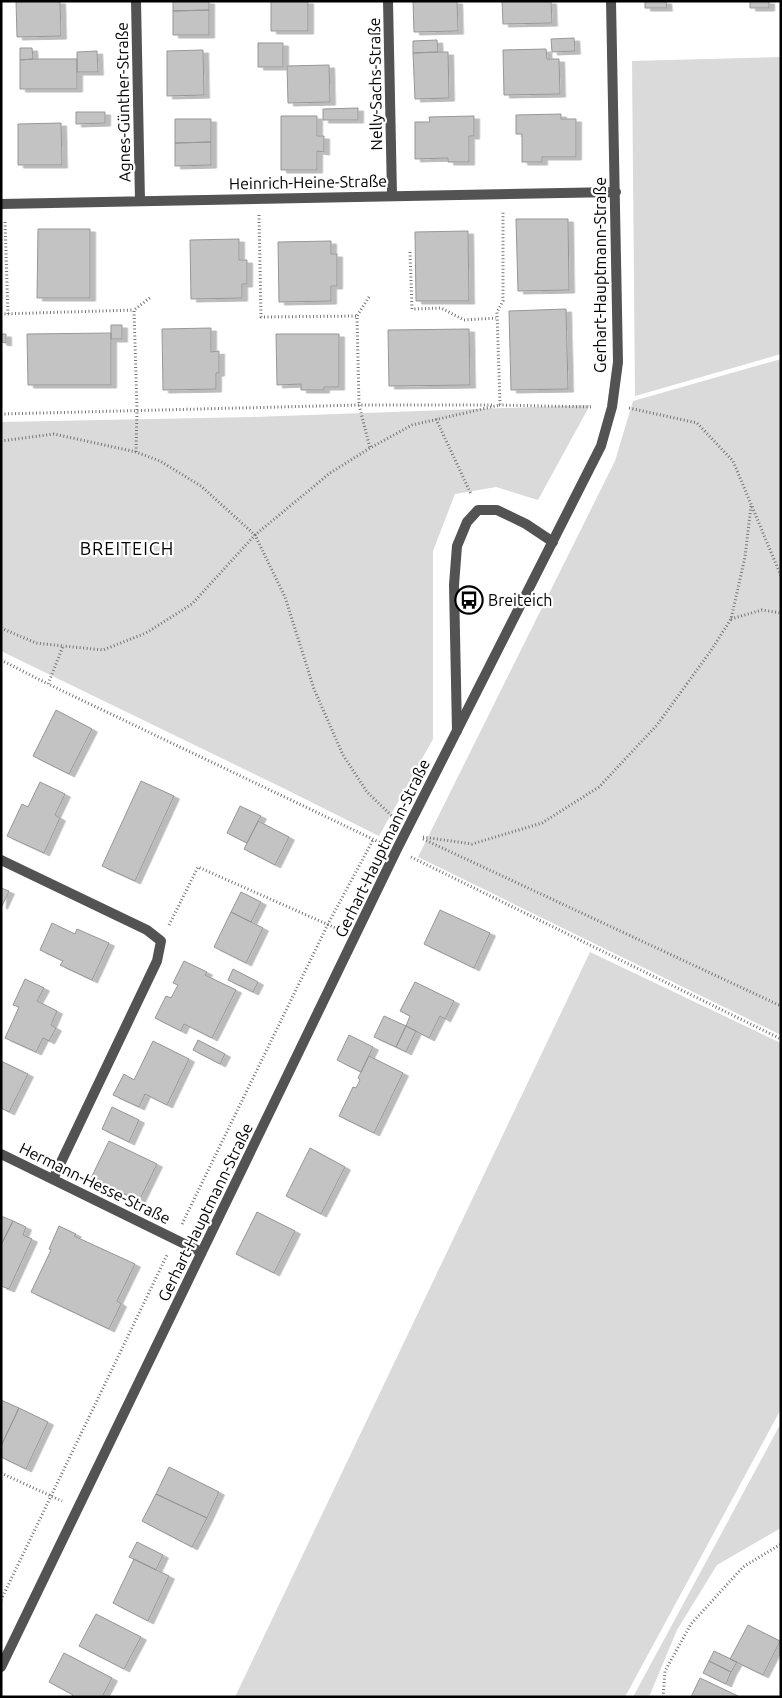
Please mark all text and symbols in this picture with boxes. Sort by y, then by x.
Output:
street label: Nelly-Sachs-Straße [365,17,385,151]
street label: Agnes-Günther-Straße [113,22,133,182]
street label: Heinrich-Heine-Straße [229,172,387,192]
street label: Gerhart-Hauptmann-Straße [591,177,609,373]
district label: BREITEICH [80,538,174,558]
bus stop icon: Breiteich [454,585,484,615]
place label: Breiteich [488,591,552,609]
street label: Gerhart-Hauptmann-Straße [331,756,433,940]
street label: Gerhart-Hauptmann-Straße [154,1120,256,1304]
street label: Hermann-Hesse-Straße [17,1139,173,1227]

